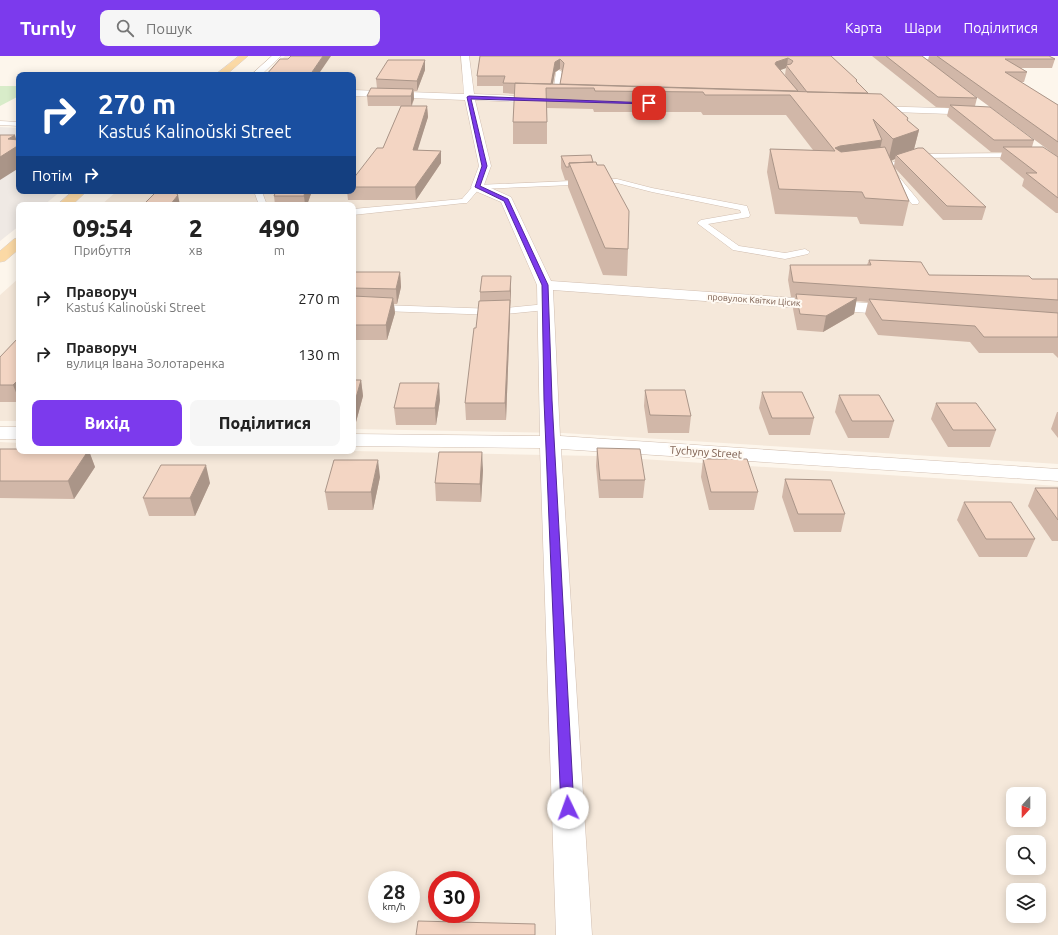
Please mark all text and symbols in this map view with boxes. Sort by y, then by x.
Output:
search box [100,10,380,46]
text: Turnly [20,17,76,39]
icon: search [114,17,136,39]
text: Пошук [146,20,192,37]
text: Карта [845,20,882,36]
text: Шари [904,20,942,36]
text: Поділитися [964,20,1038,36]
pin [632,86,666,120]
icon: right [32,88,84,140]
text: 270 m [98,88,176,119]
icon: arrive [638,92,660,114]
text: Kastuś Kalinoŭski Street [98,121,291,141]
icon: right [80,164,102,186]
text: Потім [32,167,72,184]
text: 09:54 [72,215,132,242]
text: 2 [189,215,202,242]
text: 490 [259,215,300,242]
text: Прибуття [74,243,131,257]
text: хв [189,243,203,257]
text: m [274,243,285,257]
text: Праворуч [66,283,137,300]
icon: right [32,287,54,309]
text: 270 m [298,290,340,307]
street label: провулок Квітки Цісик [707,292,801,308]
text: Kastuś Kalinoŭski Street [66,300,206,314]
text: Праворуч [66,339,137,356]
icon: right [32,343,54,365]
text: 130 m [298,346,340,363]
text: вулиця Івана Золотаренка [66,356,225,370]
button: Вихід [32,400,182,446]
button: Поділитися [190,400,340,446]
street label: Tychyny Street [669,443,743,461]
position arrow [547,787,589,829]
north arrow [1006,787,1046,827]
map controls [1006,787,1046,923]
button: search [1006,835,1046,875]
speed limit sign: 30 [428,871,480,923]
text: 28 [383,880,405,903]
button: layers [1006,883,1046,923]
text: km/h [382,901,406,912]

